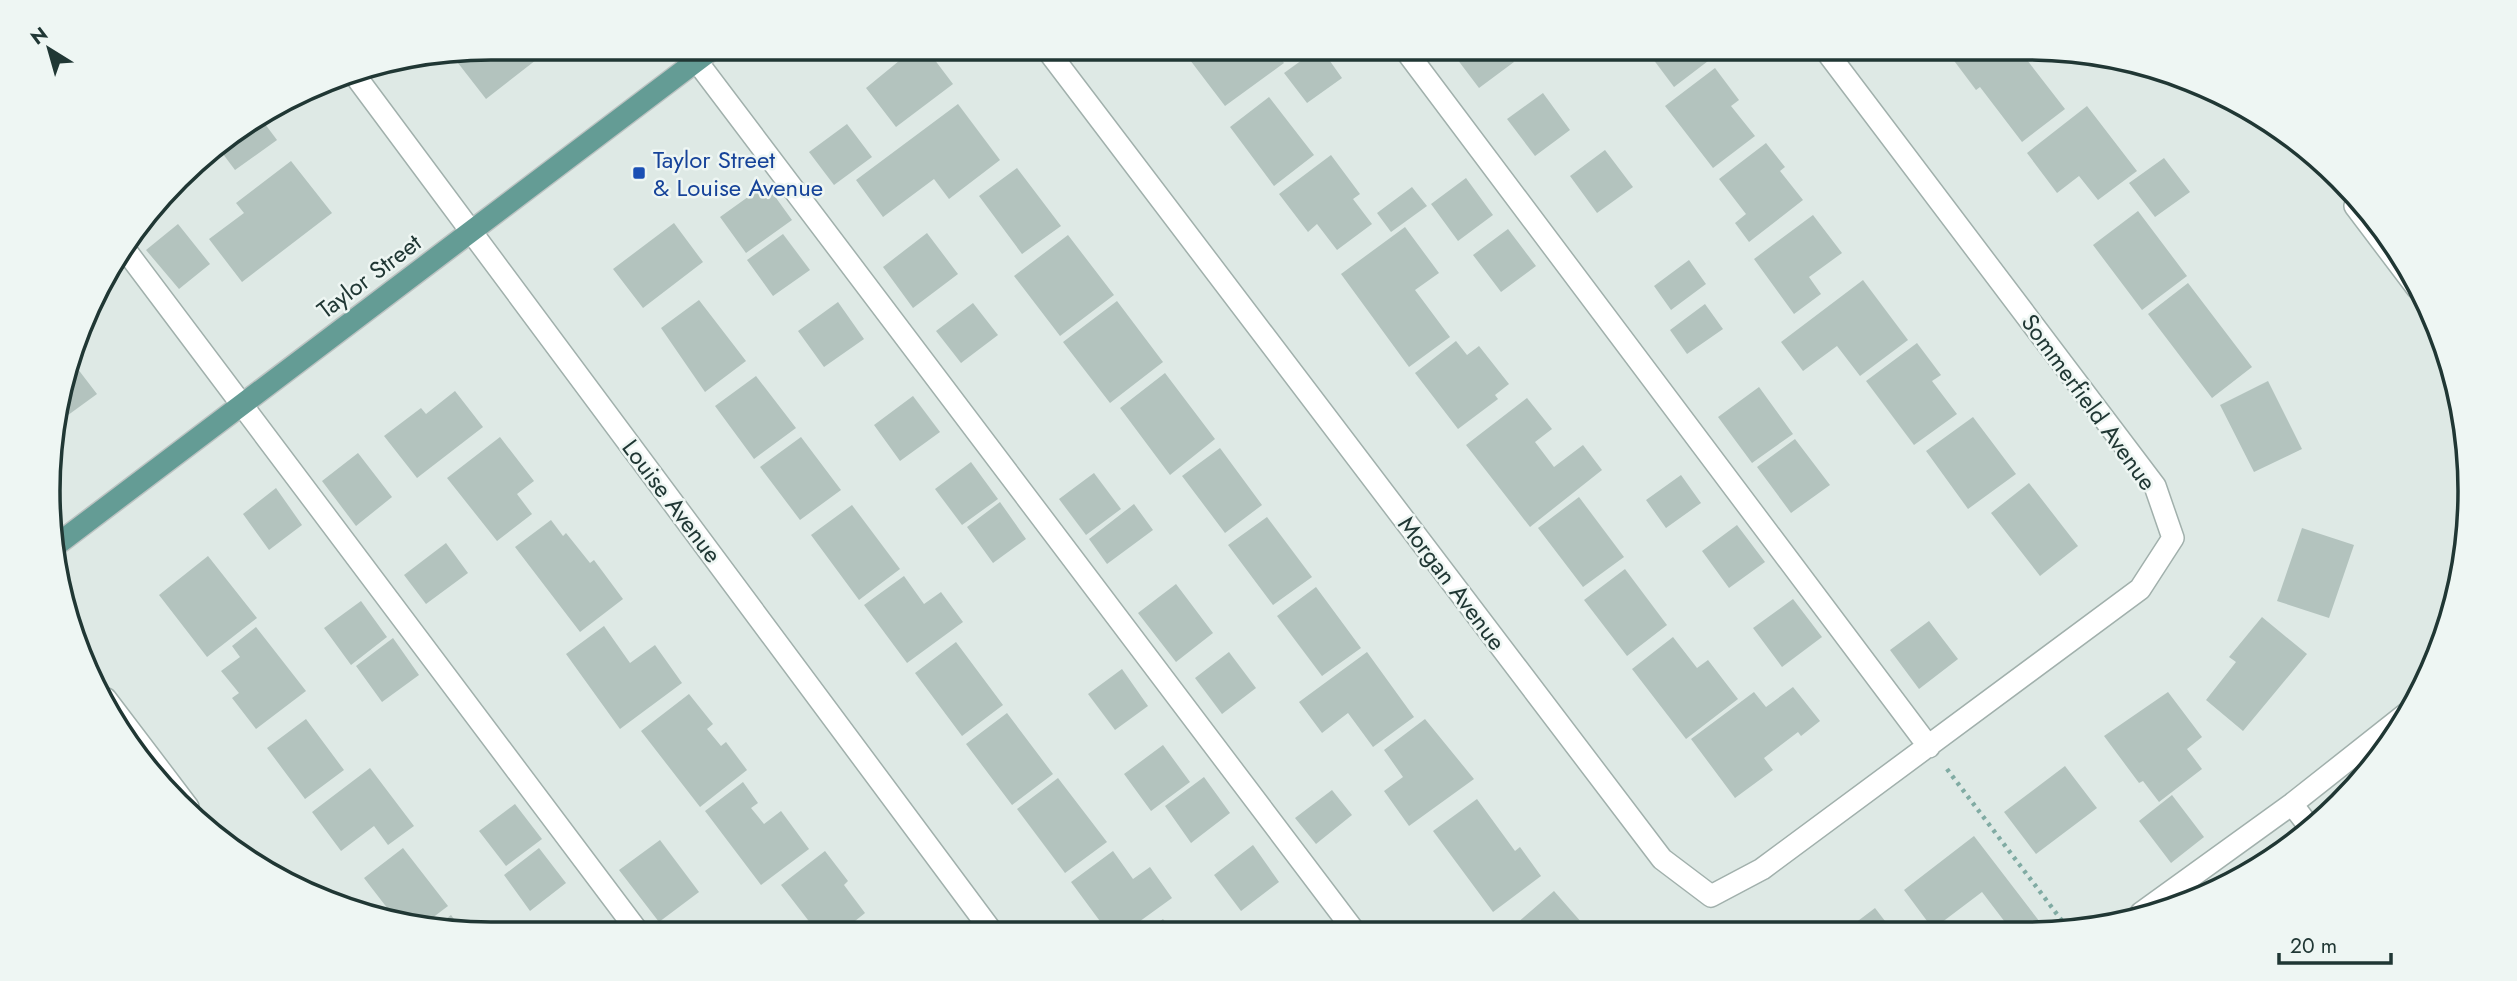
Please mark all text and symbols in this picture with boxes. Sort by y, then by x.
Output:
north arrow [14,14,84,84]
text: N [25,20,53,51]
place label: Taylor Street & Louise Avenue [653,142,823,205]
marker: Taylor Street & Louise Avenue [631,165,647,181]
street label: Taylor Street [310,225,428,327]
street label: Sommerfield Avenue [2013,306,2165,498]
street label: Louise Avenue [614,432,730,570]
street label: Morgan Avenue [1390,508,1514,658]
scale bar [2279,922,2391,966]
text: 20 m [2290,931,2337,961]

